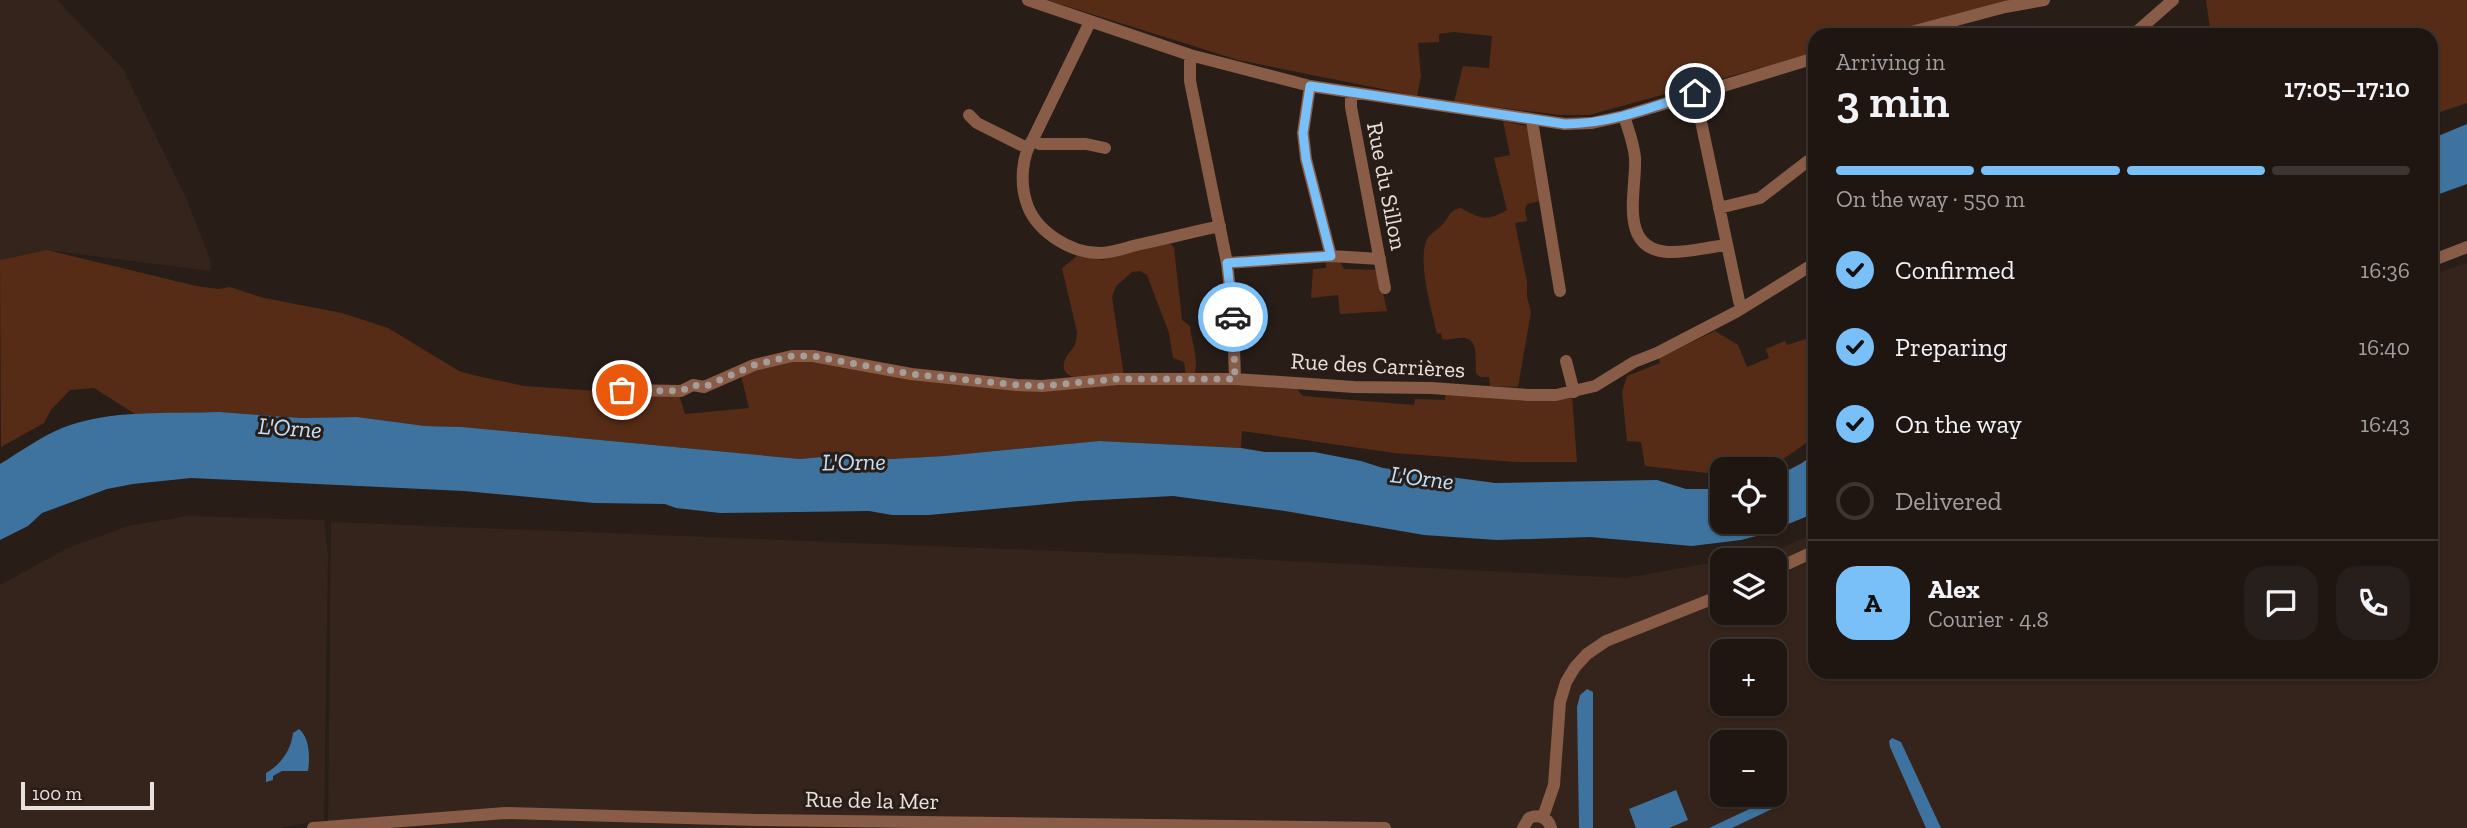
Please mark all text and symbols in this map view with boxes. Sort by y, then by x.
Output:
text: Arriving in [1836,48,1945,76]
pin [1665,63,1725,123]
text: 17:05–17:10 [2284,72,2410,104]
icon: home [1676,74,1714,112]
text: 3 min [1836,74,1949,129]
street label: Rue du Sillon [1361,120,1413,252]
text: On the way · 550 m [1836,185,2025,213]
icon: check [1836,251,1874,289]
text: Confirmed [1895,254,2015,286]
text: 16:36 [2360,256,2410,284]
courier [1198,282,1268,352]
icon: car [1214,298,1252,336]
icon: check [1836,328,1874,366]
text: Preparing [1895,331,2007,363]
text: 16:40 [2358,333,2410,361]
street label: Rue des Carrières [1290,346,1466,384]
pin [592,360,652,420]
icon: bag [603,371,641,409]
icon: check [1836,405,1874,443]
text: On the way [1895,408,2022,440]
text: 16:43 [2360,410,2410,438]
water label: L'Orne [257,411,323,444]
water label: L'Orne [822,446,886,477]
map controls [1710,457,1787,807]
button: locate [1710,457,1787,534]
water label: L'Orne [1389,459,1455,496]
text: Delivered [1895,485,2002,517]
button: layers [1710,548,1787,625]
button: chat [2244,566,2318,640]
button: phone [2336,566,2410,640]
text: Alex [1928,573,1980,605]
text: A [1864,587,1882,619]
text: Courier · 4.8 [1928,605,2049,633]
button: + [1710,639,1787,716]
button: − [1710,730,1787,807]
scale bar [21,779,154,811]
text: 100 m [32,782,82,805]
street label: Rue de la Mer [805,785,939,815]

